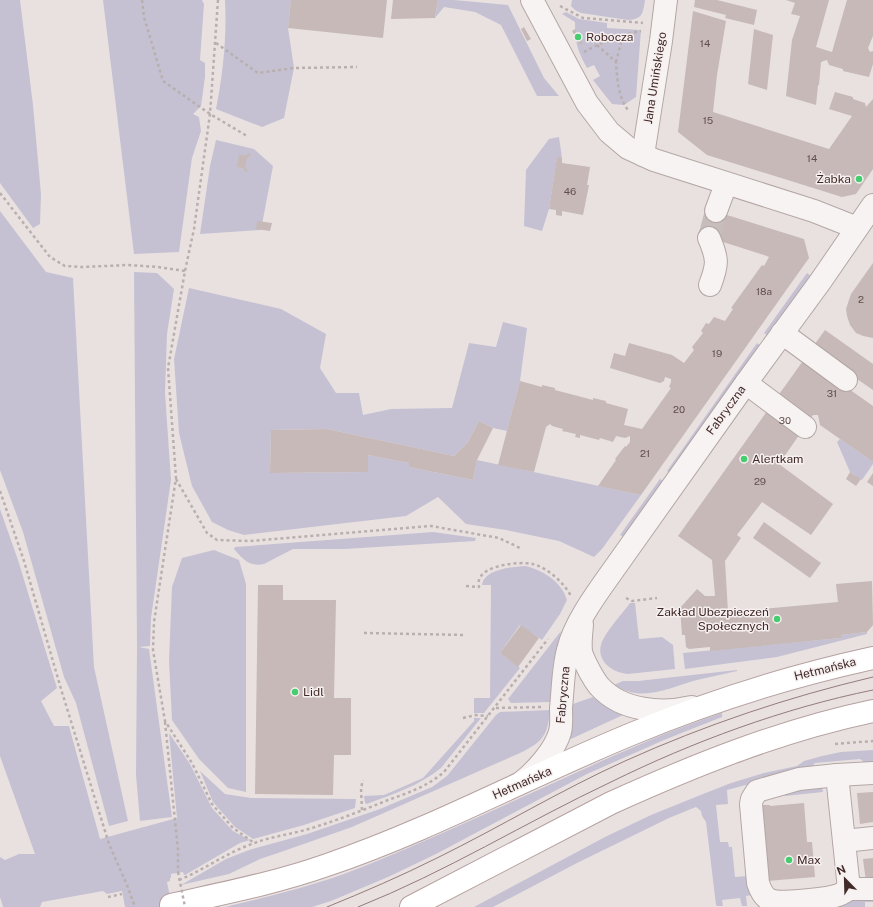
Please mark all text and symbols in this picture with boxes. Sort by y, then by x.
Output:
place label: Robocza [586,30,634,44]
street label: Jana Umińskiego [641,31,669,125]
marker: Robocza [573,32,583,42]
house number: 14 [700,37,710,49]
house number: 15 [703,114,713,126]
house number: 14 [807,152,817,164]
place label: Żabka [816,172,851,186]
marker: Żabka [854,174,864,184]
house number: 46 [564,185,576,197]
house number: 18a [756,285,772,297]
house number: 2 [858,293,864,305]
house number: 19 [712,347,722,359]
street label: Fabryczna [703,383,749,437]
house number: 31 [827,387,837,399]
house number: 20 [673,403,685,415]
house number: 30 [779,414,791,426]
house number: 21 [640,447,650,459]
place label: Alertkam [752,452,803,466]
marker: Alertkam [739,454,749,464]
house number: 29 [754,475,766,487]
place label: Zakład Ubezpieczeń Społecznych [656,605,769,633]
marker: Zakład Ubezpieczeń Społecznych [772,614,782,624]
street label: Hetmańska [793,655,857,683]
street label: Fabryczna [554,666,572,724]
place label: Lidl [303,685,324,699]
marker: Lidl [290,687,300,697]
street label: Hetmańska [490,764,554,802]
place label: Max [797,853,821,867]
marker: Max [784,855,794,865]
north arrow [825,859,865,899]
text: N [835,863,847,877]

